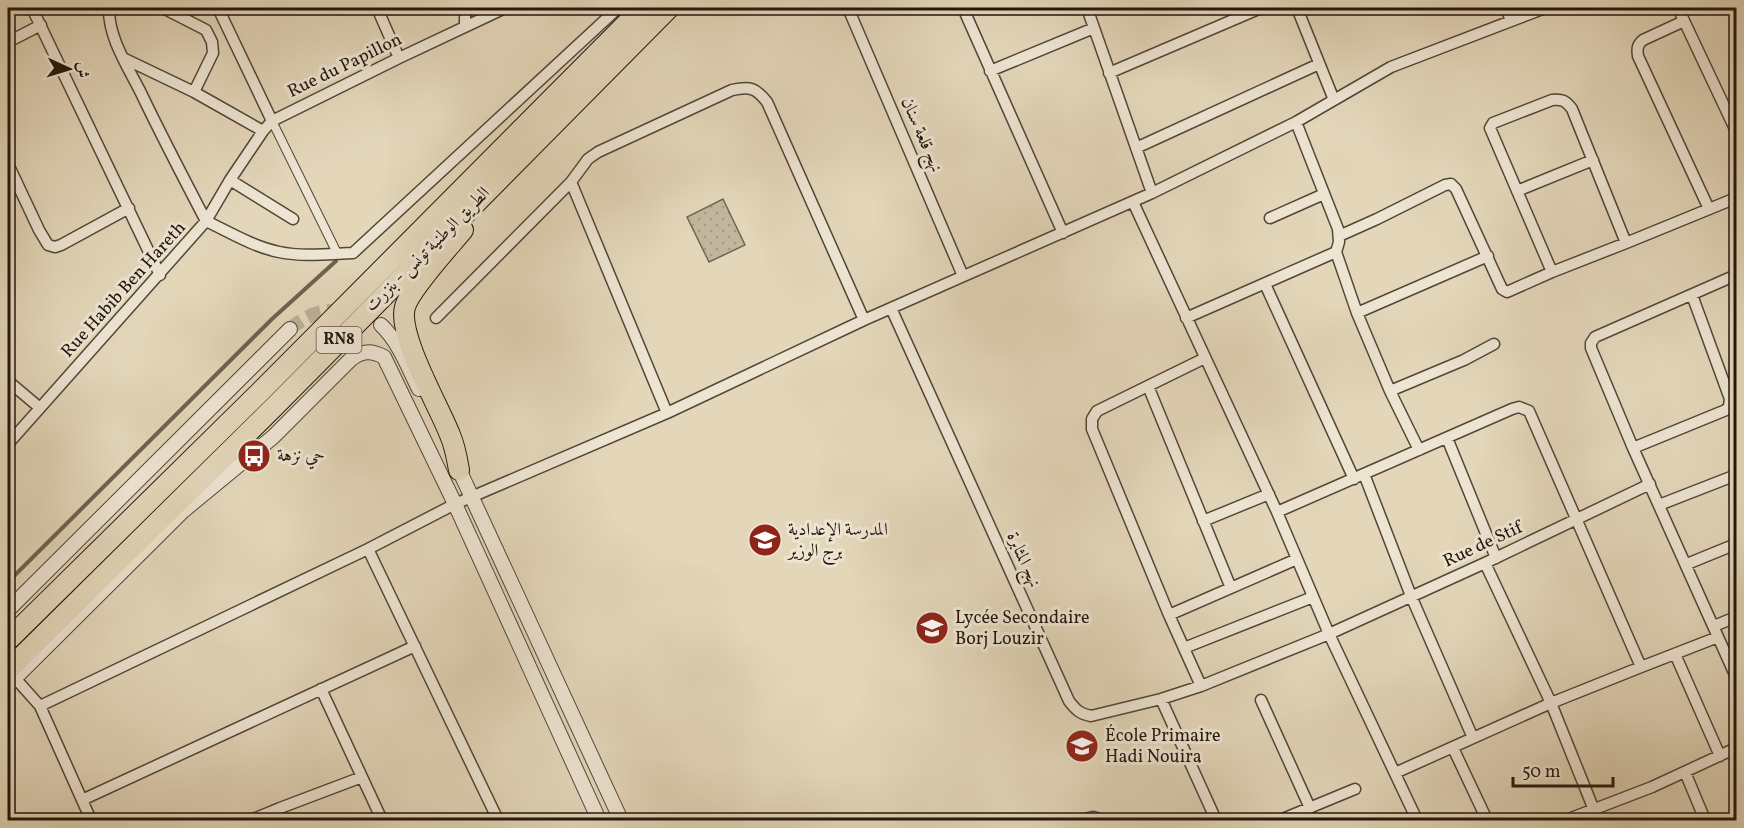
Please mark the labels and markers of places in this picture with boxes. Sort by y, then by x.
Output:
bus stop icon: حي نزهة [236,438,272,474]
place label: حي نزهة [277,444,325,470]
place label: المدرسة الإعدادية برج الوزير [786,518,888,566]
school or university icon: المدرسة الإعدادية برج الوزير [747,522,783,558]
place label: Lycée Secondaire Borj Louzir [955,606,1090,652]
school or university icon: Lycée Secondaire Borj Louzir [914,610,950,646]
place label: École Primaire Hadi Nouira [1105,724,1221,770]
school or university icon: École Primaire Hadi Nouira [1064,728,1100,764]

